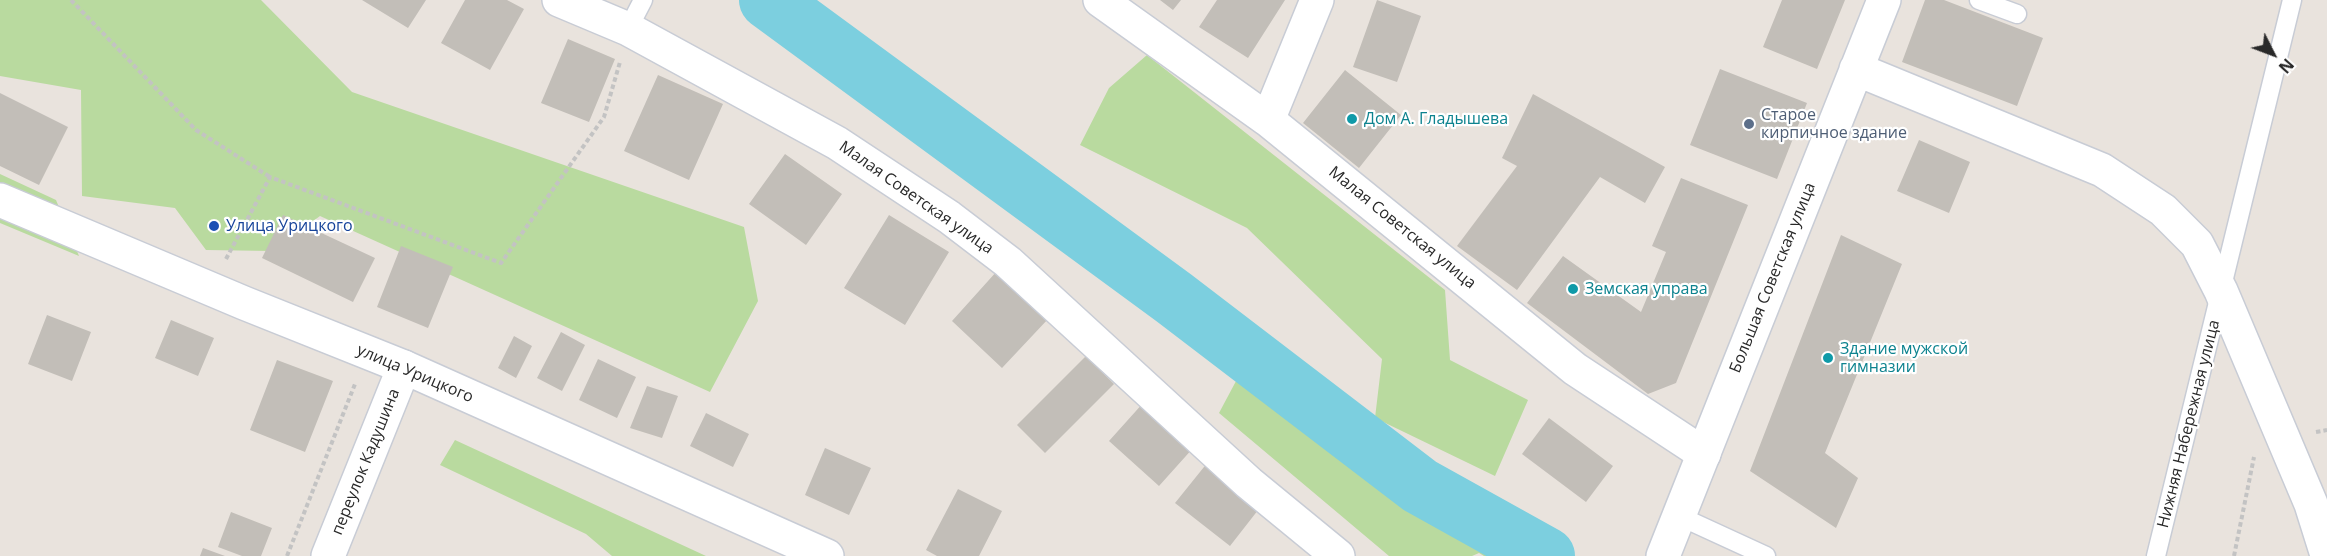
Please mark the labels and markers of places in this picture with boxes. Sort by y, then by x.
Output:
place label: Старое кирпичное здание [1761,105,1907,143]
place label: Дом А. Гладышева [1364,109,1508,129]
marker: Дом А. Гладышева [1345,112,1359,126]
marker: Старое кирпичное здание [1742,117,1756,131]
place label: Улица Урицкого [226,216,353,236]
marker: Улица Урицкого [207,219,221,233]
place label: Земская управа [1585,279,1708,299]
marker: Земская управа [1566,282,1580,296]
place label: Здание мужской гимназии [1840,339,1968,377]
marker: Здание мужской гимназии [1821,351,1835,365]

